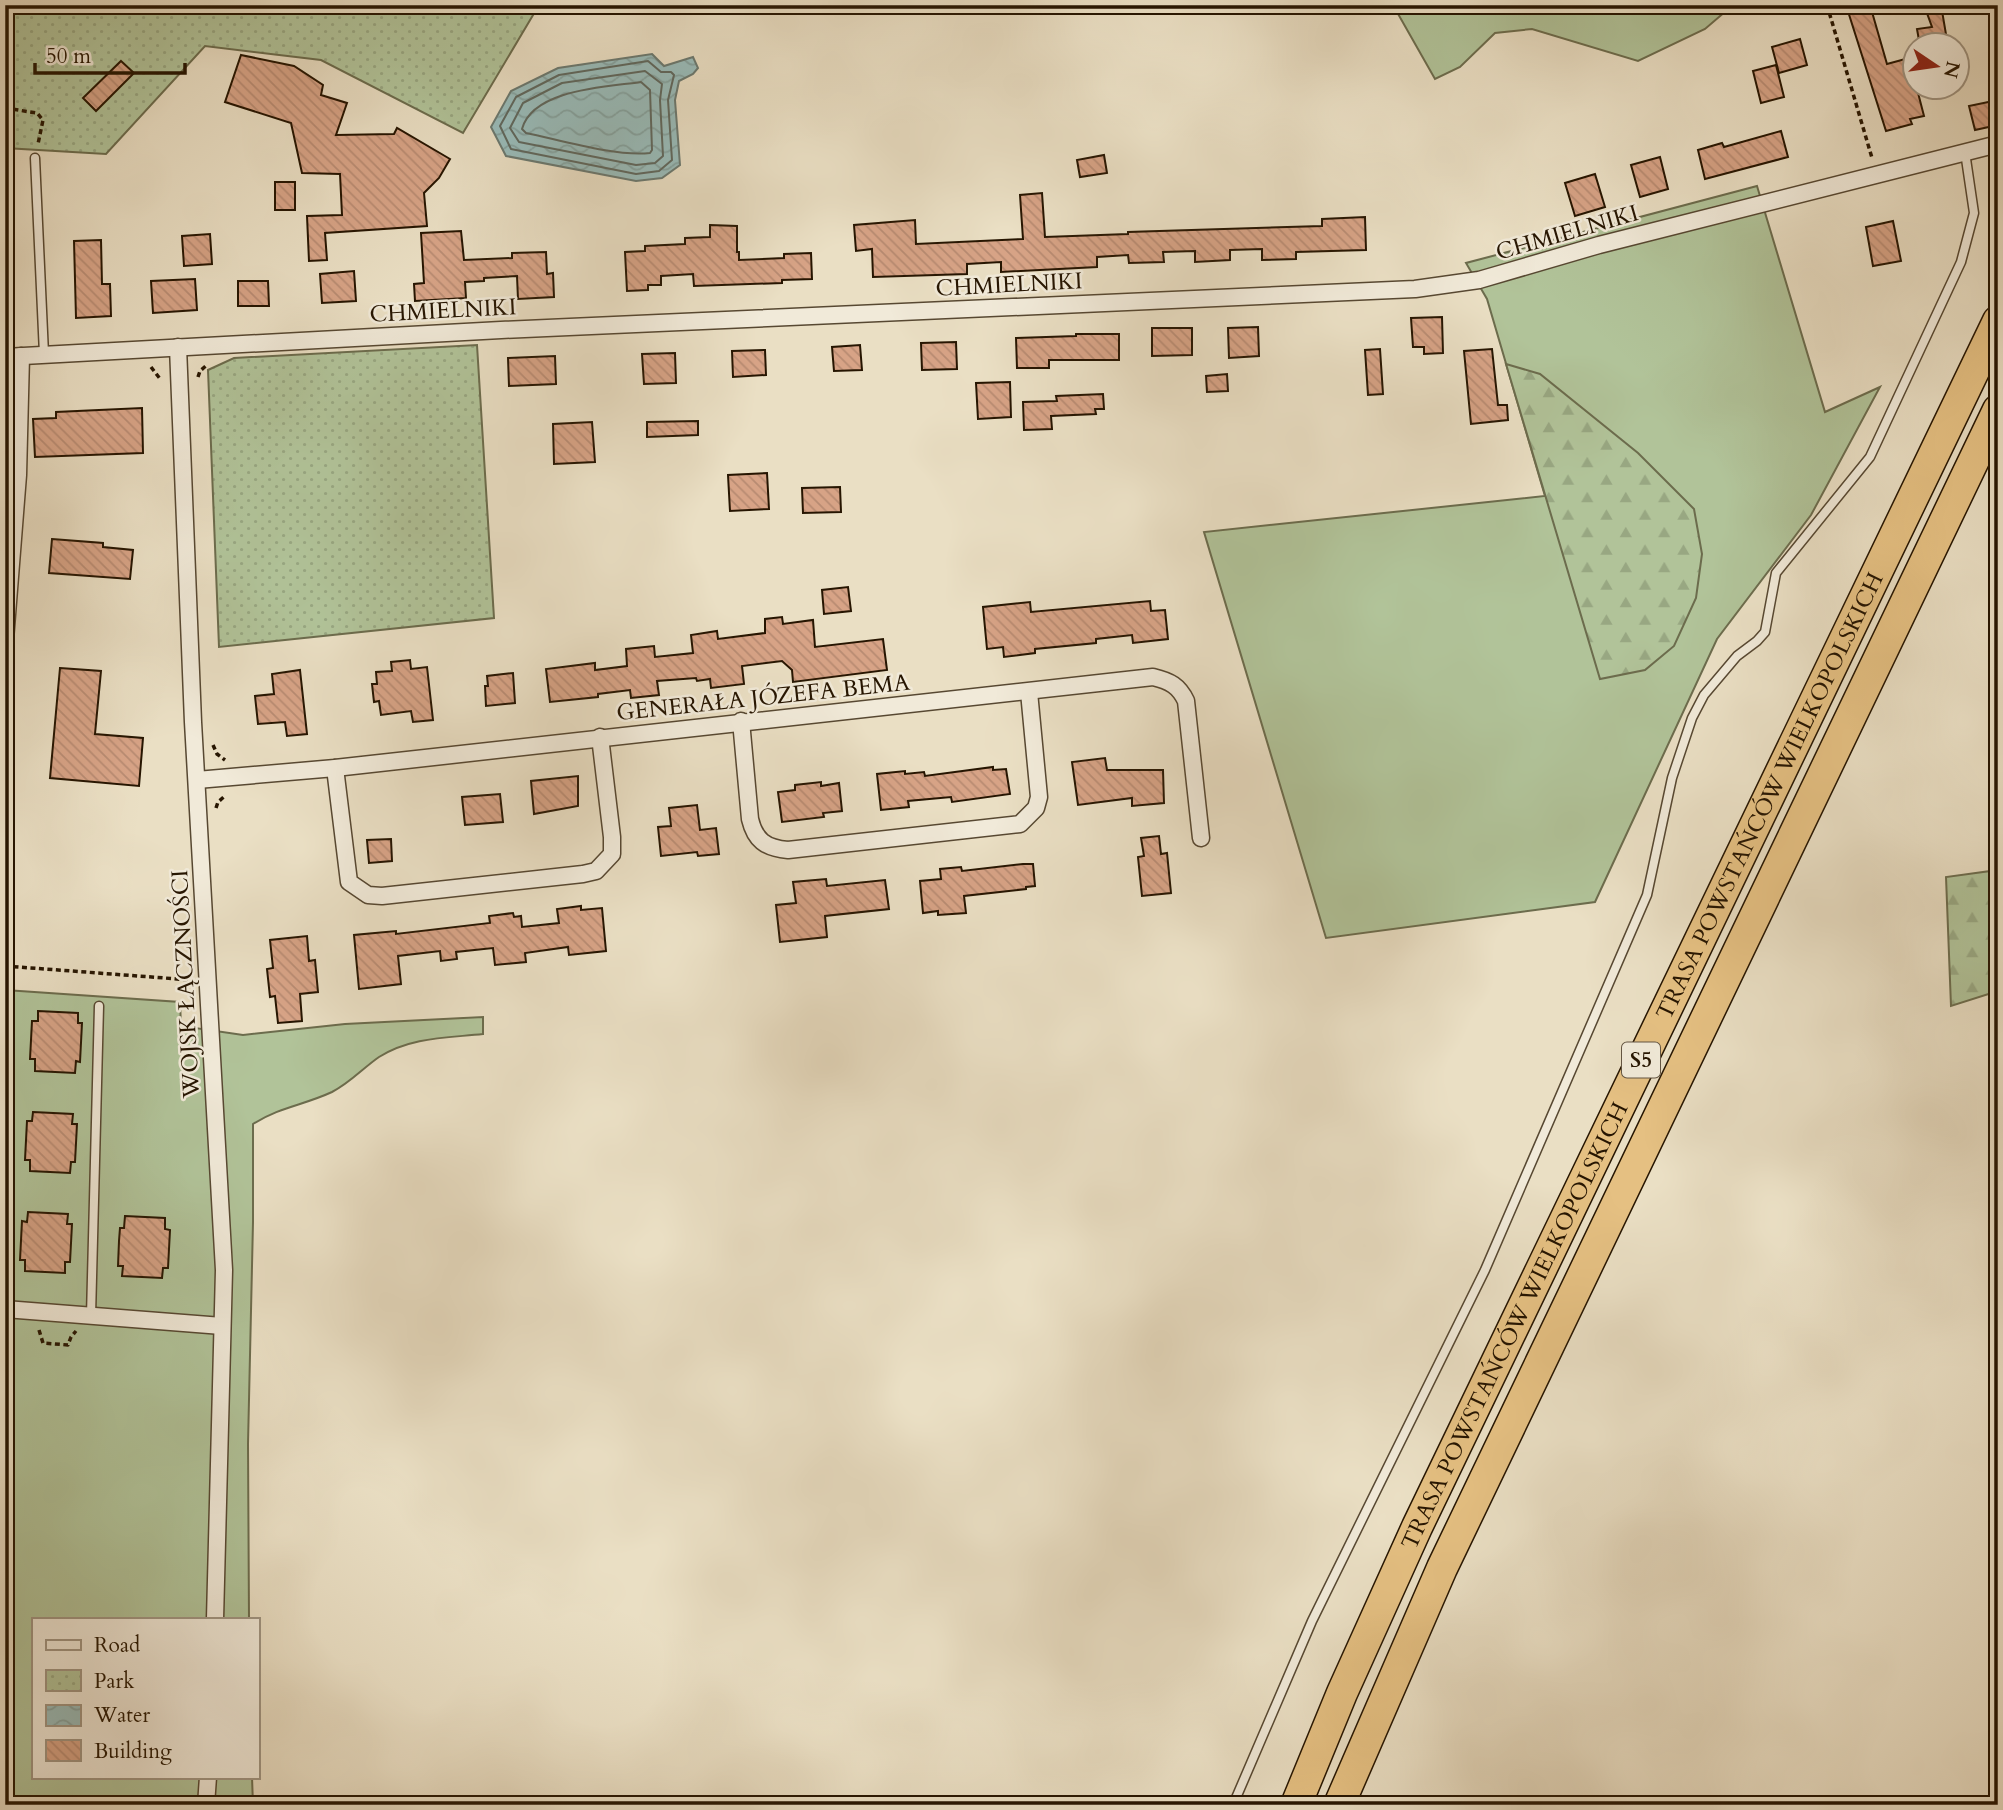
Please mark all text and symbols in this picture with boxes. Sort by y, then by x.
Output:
scale bar [35,32,186,76]
north arrow [1902,32,1972,102]
text: 50 m [46,42,91,71]
text: N [1937,59,1966,81]
street label: CHMIELNIKI [1492,197,1642,268]
street label: CHMIELNIKI [935,265,1083,304]
street label: CHMIELNIKI [369,291,517,330]
street label: TRASA POWSTAŃCÓW WIELKOPOLSKICH [1649,567,1891,1025]
street label: GENERAŁA JÓZEFA BEMA [615,666,912,728]
street label: WOJSK ŁĄCZNOŚCI [163,869,207,1100]
road number: S5 [1622,1042,1660,1078]
street label: TRASA POWSTAŃCÓW WIELKOPOLSKICH [1394,1097,1635,1554]
legend [32,1618,259,1778]
text: Road [94,1631,140,1660]
text: Park [94,1667,135,1696]
text: Water [93,1701,150,1730]
text: Building [94,1737,172,1766]

